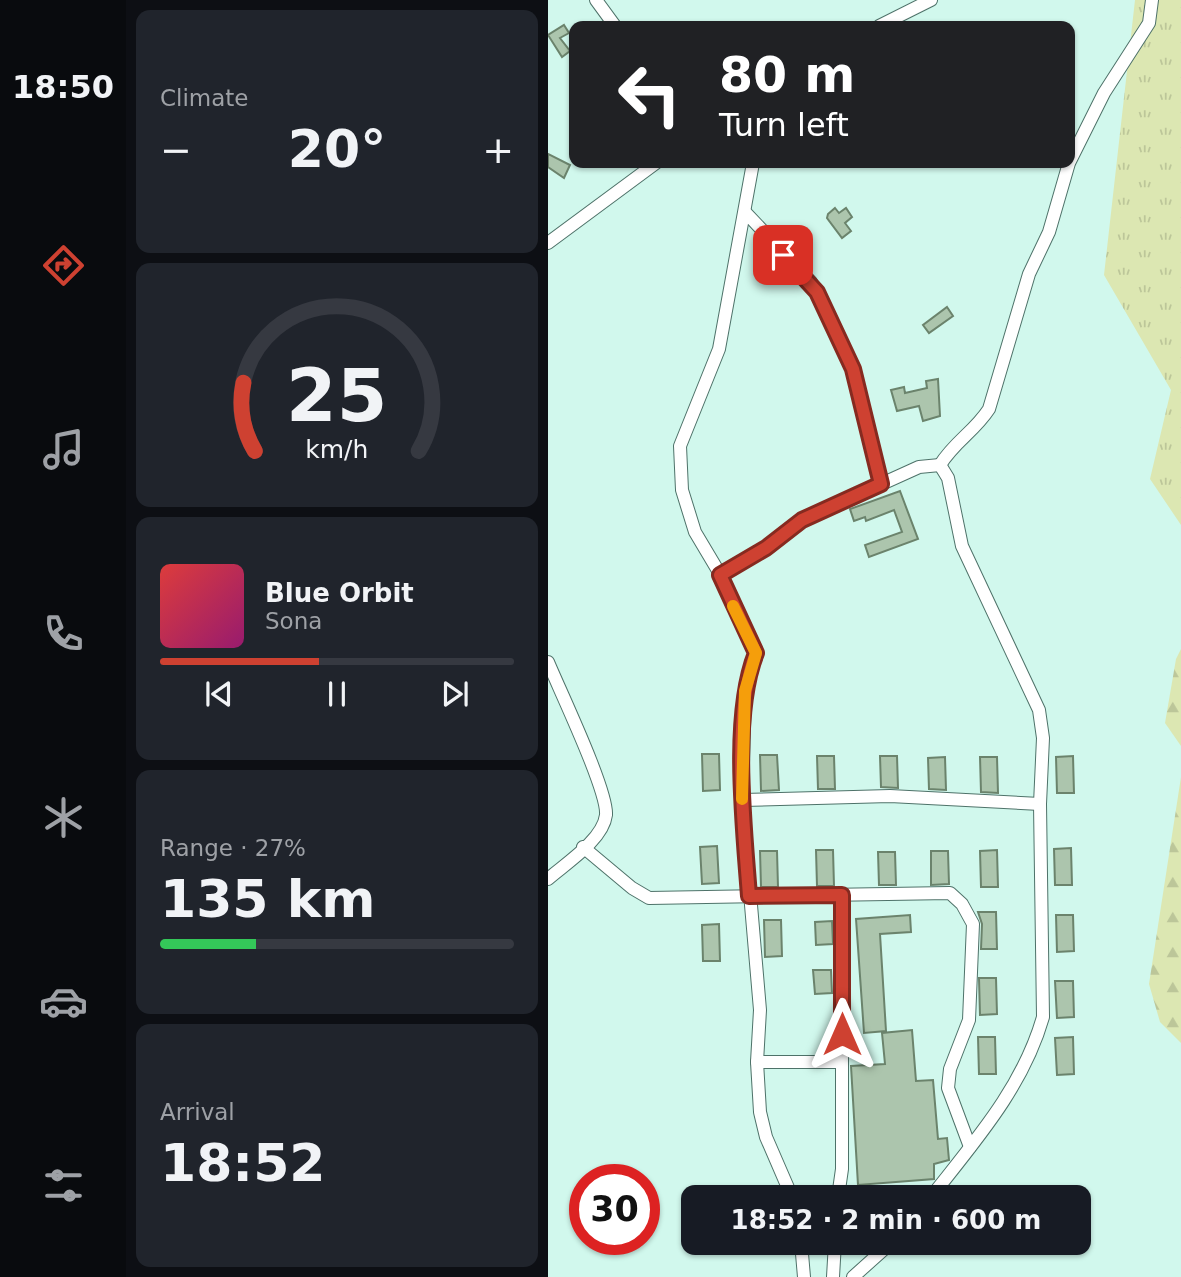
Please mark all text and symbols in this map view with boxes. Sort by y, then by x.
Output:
text: 80 m [719,47,855,104]
icon: left [604,49,695,140]
text: 18:50 [12,68,114,106]
text: Climate [160,85,249,111]
text: Turn left [719,106,849,144]
text: 20° [288,119,386,179]
text: − [160,128,192,172]
text: + [482,128,514,172]
pin [753,225,813,285]
icon: arrive [764,236,802,274]
icon: directions [39,241,88,290]
text: 25 [286,354,388,439]
icon: music [39,425,88,474]
text: km/h [305,435,369,464]
text: Blue Orbit [265,578,414,608]
text: Sona [265,608,322,634]
icon: phone [39,609,88,658]
icon: previous [200,675,238,713]
icon: pause [318,675,356,713]
icon: next [436,675,474,713]
icon: climate [39,793,88,842]
text: Range · 27% [160,835,306,861]
text: 135 km [160,869,375,929]
icon: car [39,977,88,1026]
position arrow [805,997,879,1071]
text: Arrival [160,1099,235,1125]
text: 18:52 [160,1133,326,1193]
icon: filters [39,1161,88,1210]
speed limit sign: 30 [569,1164,660,1255]
text: 18:52 · 2 min · 600 m [731,1205,1041,1235]

